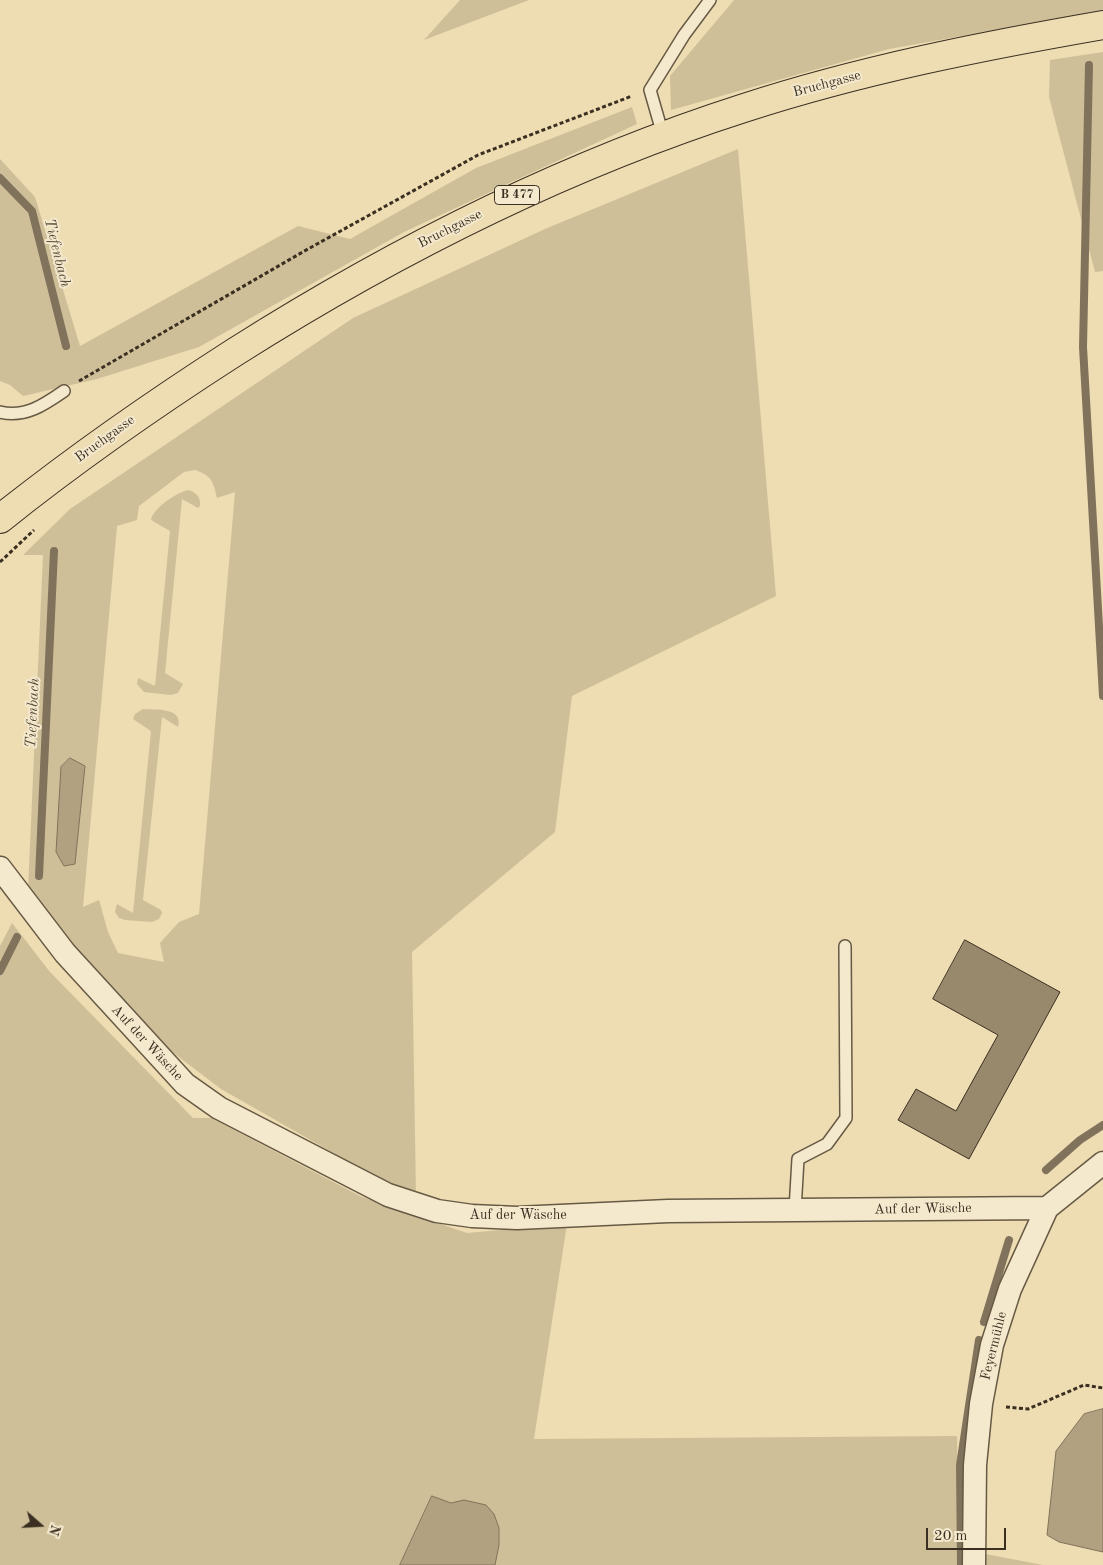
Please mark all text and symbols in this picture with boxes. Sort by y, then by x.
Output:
street label: Bruchgasse [791,67,863,101]
road number: B 477 [494,186,540,204]
street label: Bruchgasse [415,206,485,252]
water label: Tiefenbach [40,217,74,289]
street label: Bruchgasse [72,412,138,466]
water label: Tiefenbach [22,677,44,749]
street label: Auf der Wäsche [108,1002,186,1084]
street label: Auf der Wäsche [874,1200,972,1218]
street label: Auf der Wäsche [469,1207,567,1223]
street label: Feyermühle [977,1310,1011,1382]
north arrow [15,1500,65,1550]
scale bar [928,1518,1008,1550]
text: N [46,1523,63,1537]
text: 20 m [934,1529,968,1544]

